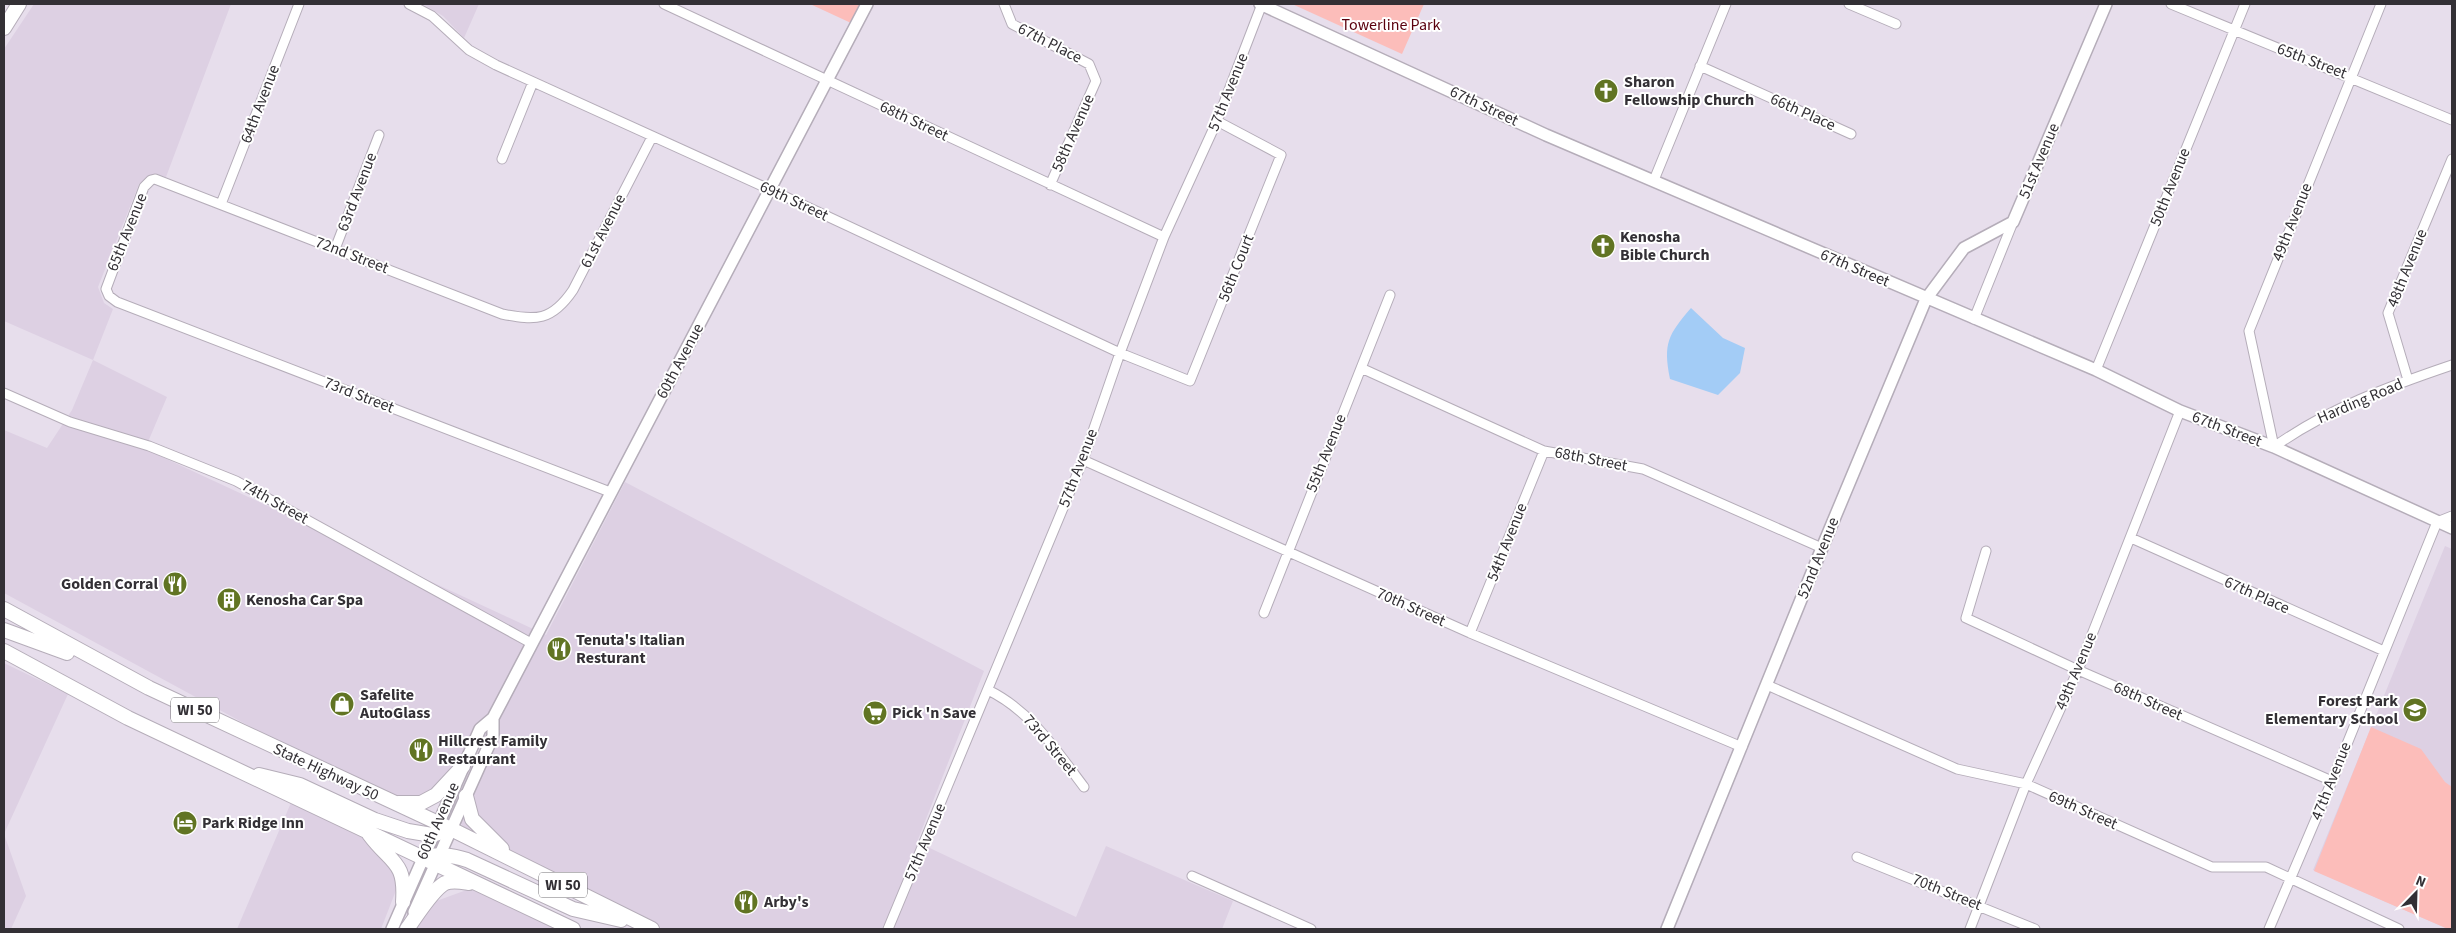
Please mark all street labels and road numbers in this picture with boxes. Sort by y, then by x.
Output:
street label: 67th Place [1014,17,1086,69]
street label: 65th Street [2274,38,2351,85]
street label: 57th Avenue [1202,50,1254,134]
street label: 64th Avenue [235,61,285,146]
street label: 67th Street [1446,81,1522,132]
street label: 66th Place [1767,88,1839,136]
street label: 58th Avenue [1046,91,1100,175]
street label: 68th Street [876,96,952,147]
street label: 51st Avenue [2013,120,2065,202]
street label: 50th Avenue [2144,145,2196,229]
street label: 63rd Avenue [332,149,382,235]
street label: 69th Street [756,176,832,227]
street label: 49th Avenue [2266,180,2318,264]
street label: 65th Avenue [101,190,153,274]
street label: 61st Avenue [575,190,631,272]
street label: 48th Avenue [2381,226,2433,310]
street label: 72nd Street [312,231,392,279]
street label: 56th Court [1213,231,1260,305]
street label: 67th Street [1817,244,1894,293]
street label: 60th Avenue [651,319,709,403]
street label: 73rd Street [321,372,398,419]
street label: Harding Road [2314,373,2406,429]
street label: 67th Street [2189,406,2266,453]
street label: 55th Avenue [1300,411,1352,495]
street label: 57th Avenue [1053,425,1103,510]
street label: 68th Street [1553,441,1630,477]
street label: 74th Street [238,475,313,530]
street label: 54th Avenue [1481,500,1533,584]
street label: 52nd Avenue [1792,514,1844,602]
street label: 67th Place [2221,571,2293,619]
street label: 70th Street [1373,582,1449,632]
street label: 49th Avenue [2050,629,2102,713]
street label: 68th Street [2110,676,2186,726]
road number: WI 50 [171,698,219,722]
street label: 73rd Street [1018,710,1082,781]
street label: State Highway 50 [269,738,383,806]
street label: 47th Avenue [2305,739,2357,823]
street label: 60th Avenue [411,779,465,863]
street label: 69th Street [2045,785,2121,835]
street label: 57th Avenue [899,800,951,884]
street label: 70th Street [1909,868,1986,916]
road number: WI 50 [539,872,587,898]

